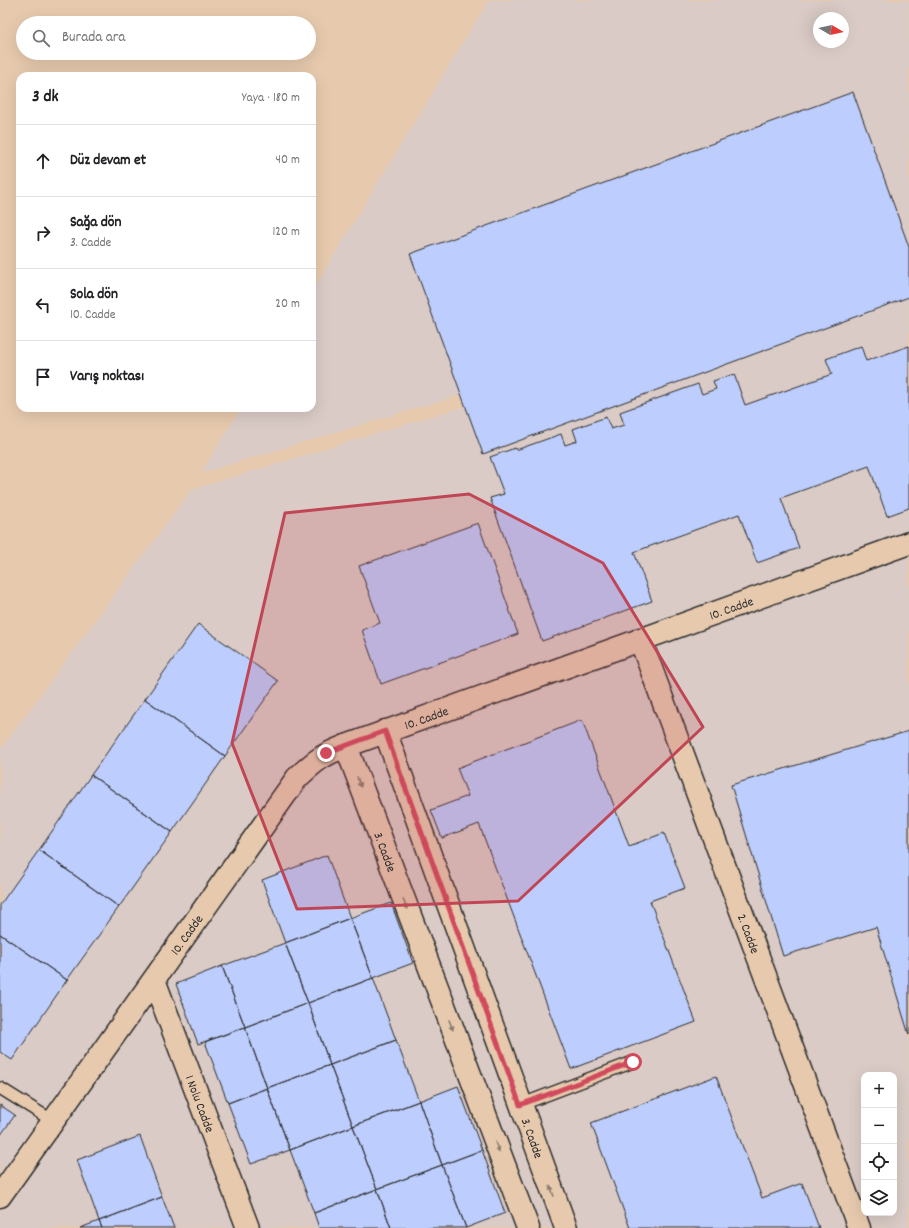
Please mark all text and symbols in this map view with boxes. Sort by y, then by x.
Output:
north arrow [813,12,849,48]
search box [16,16,316,60]
icon: search [30,27,52,49]
text: Burada ara [62,27,125,49]
text: 3 dk [32,86,58,110]
text: Yaya · 180 m [242,89,300,108]
icon: ahead [32,150,54,172]
text: Düz devam et [70,150,146,172]
text: 40 m [276,151,300,170]
text: Sağa dön [70,212,121,234]
icon: right [32,222,54,244]
text: 120 m [272,223,300,242]
text: 3. Cadde [70,234,111,253]
text: Sola dön [70,284,118,306]
icon: left [32,294,54,316]
text: 20 m [275,295,300,314]
text: 10. Cadde [70,306,116,325]
icon: arrive [32,366,54,388]
text: Varış noktası [70,366,144,388]
street label: 10. Cadde [707,593,757,626]
street label: 10. Cadde [402,703,452,736]
route end [317,744,335,762]
one-way arrow [357,777,363,789]
street label: 3. Cadde [367,830,400,876]
one-way arrow [403,898,409,910]
street label: 10. Cadde [167,911,209,960]
street label: 2. Cadde [731,911,763,957]
one-way arrow [449,1020,455,1032]
route start [624,1053,642,1071]
map controls [861,1072,897,1216]
button: + [861,1072,897,1108]
street label: 1 Nolu Cadde [179,1073,218,1136]
button: − [861,1108,897,1144]
street label: 3. Cadde [515,1116,547,1162]
one-way arrow [495,1141,501,1153]
button: locate [861,1144,897,1180]
button: layers [861,1180,897,1216]
one-way arrow [549,1185,555,1197]

